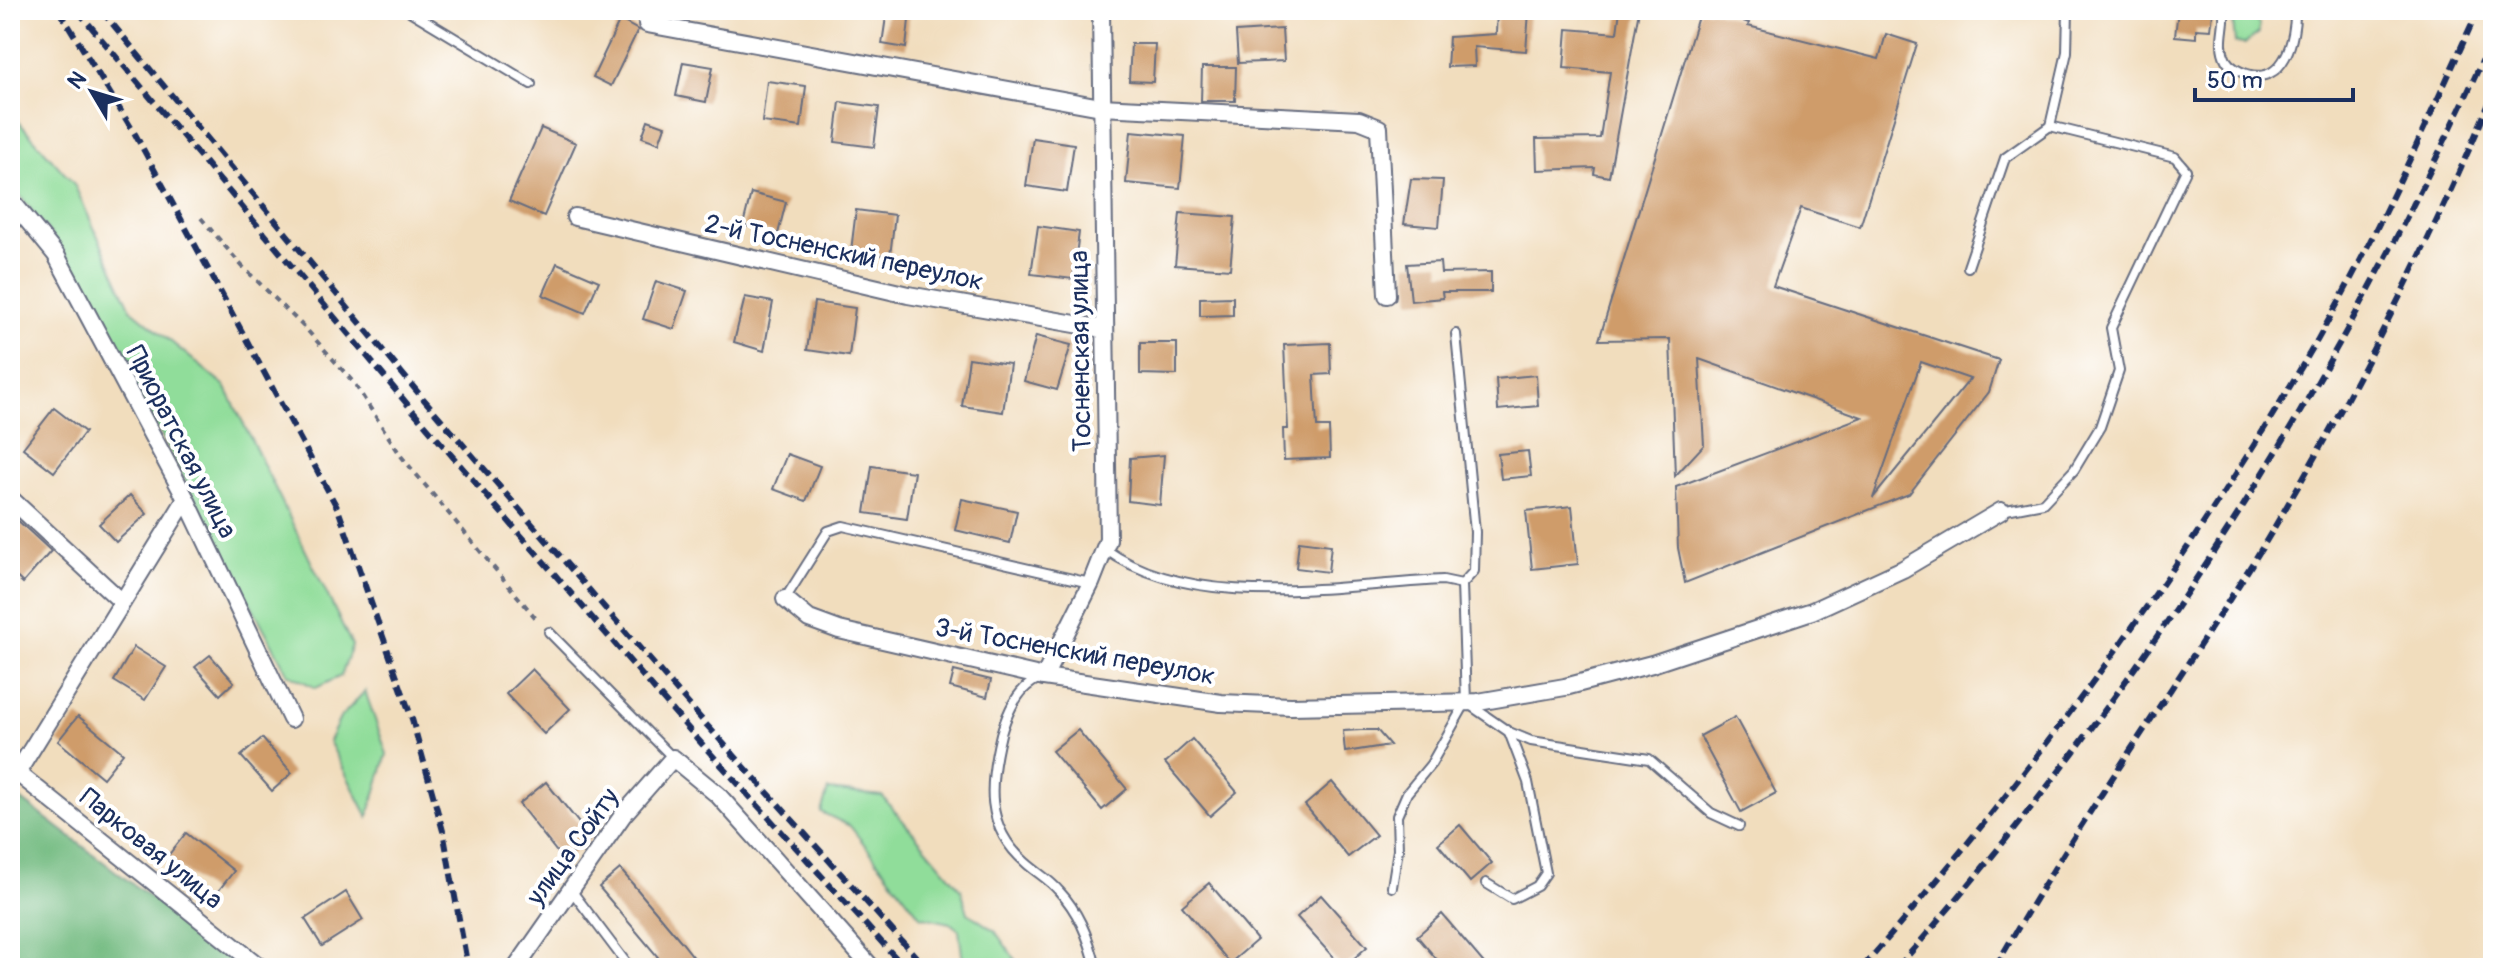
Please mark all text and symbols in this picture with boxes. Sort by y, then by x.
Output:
north arrow [52,52,132,132]
scale bar [2195,52,2353,102]
text: N [61,66,93,95]
text: 50 m [2207,66,2263,95]
street label: 2-й Тосненский переулок [702,208,986,298]
street label: Тосненская улица [1063,250,1099,452]
street label: Приоратская улица [119,340,243,544]
street label: 3-й Тосненский переулок [933,612,1217,692]
street label: Парковая улица [73,782,229,916]
street label: улица Сойту [519,782,626,913]

